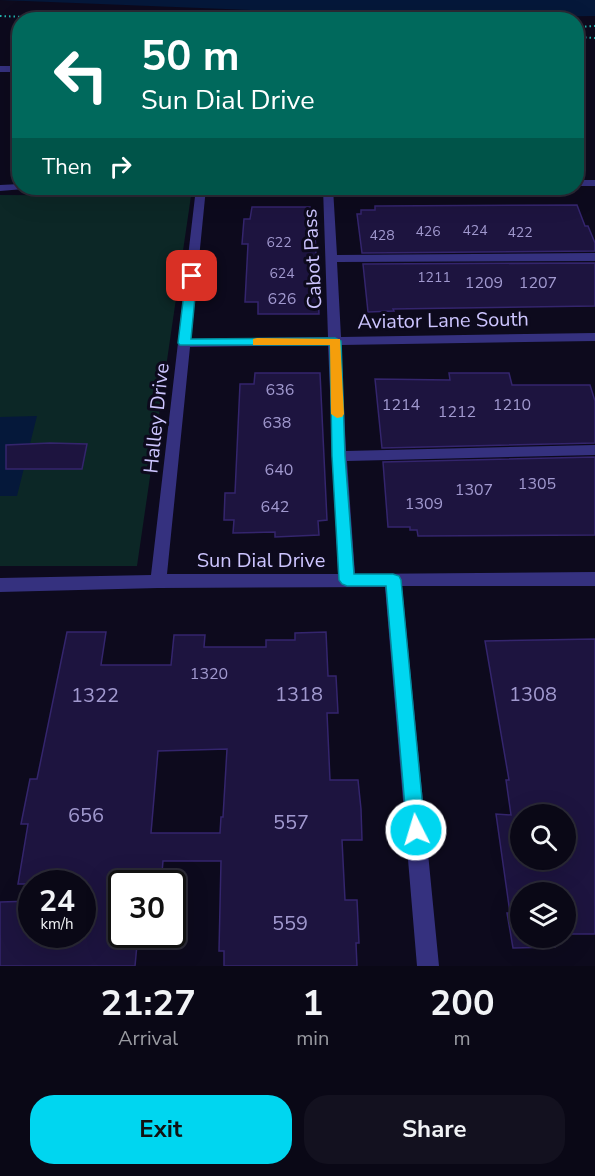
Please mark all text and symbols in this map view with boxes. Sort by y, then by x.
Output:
text: 50 m [141,28,240,85]
icon: left [42,36,120,114]
text: Sun Dial Drive [141,82,315,119]
icon: right [104,150,137,183]
text: Then [42,152,92,182]
street label: Cabot Pass [296,208,329,310]
house number: 424 [462,221,488,240]
house number: 426 [415,222,441,241]
house number: 422 [507,223,533,242]
house number: 428 [369,226,395,245]
house number: 622 [266,233,292,252]
pin [166,250,217,301]
icon: arrive [175,259,208,292]
house number: 624 [269,264,295,283]
house number: 1211 [417,268,451,287]
house number: 1209 [465,272,503,294]
house number: 1207 [519,272,557,294]
house number: 626 [268,288,296,310]
street label: Aviator Lane South [357,306,529,335]
street label: Halley Drive [137,361,176,475]
house number: 636 [266,379,294,401]
house number: 1214 [382,394,421,416]
house number: 1210 [493,394,531,416]
house number: 1212 [438,401,476,423]
house number: 638 [263,412,291,434]
house number: 640 [265,459,293,481]
house number: 1305 [518,473,556,495]
house number: 1307 [455,479,493,501]
house number: 1309 [405,493,443,515]
house number: 642 [261,496,289,518]
street label: Sun Dial Drive [197,547,325,574]
house number: 1320 [190,663,228,685]
house number: 1318 [275,681,323,708]
house number: 1308 [509,681,557,708]
house number: 1322 [71,682,119,709]
position arrow [384,798,448,862]
house number: 656 [68,802,104,829]
map controls [510,804,576,948]
button: search [510,804,576,870]
house number: 557 [273,809,309,836]
speed limit sign: 30 [108,870,186,948]
text: 24 [39,881,75,922]
button: layers [510,882,576,948]
house number: 559 [272,910,308,937]
text: km/h [40,914,74,934]
text: 21:27 [100,979,196,1028]
text: 1 [302,979,324,1028]
text: 200 [430,979,495,1028]
text: Arrival [118,1025,178,1052]
text: min [296,1025,329,1052]
text: m [454,1025,471,1052]
button: Exit [30,1095,292,1164]
button: Share [304,1095,565,1164]

